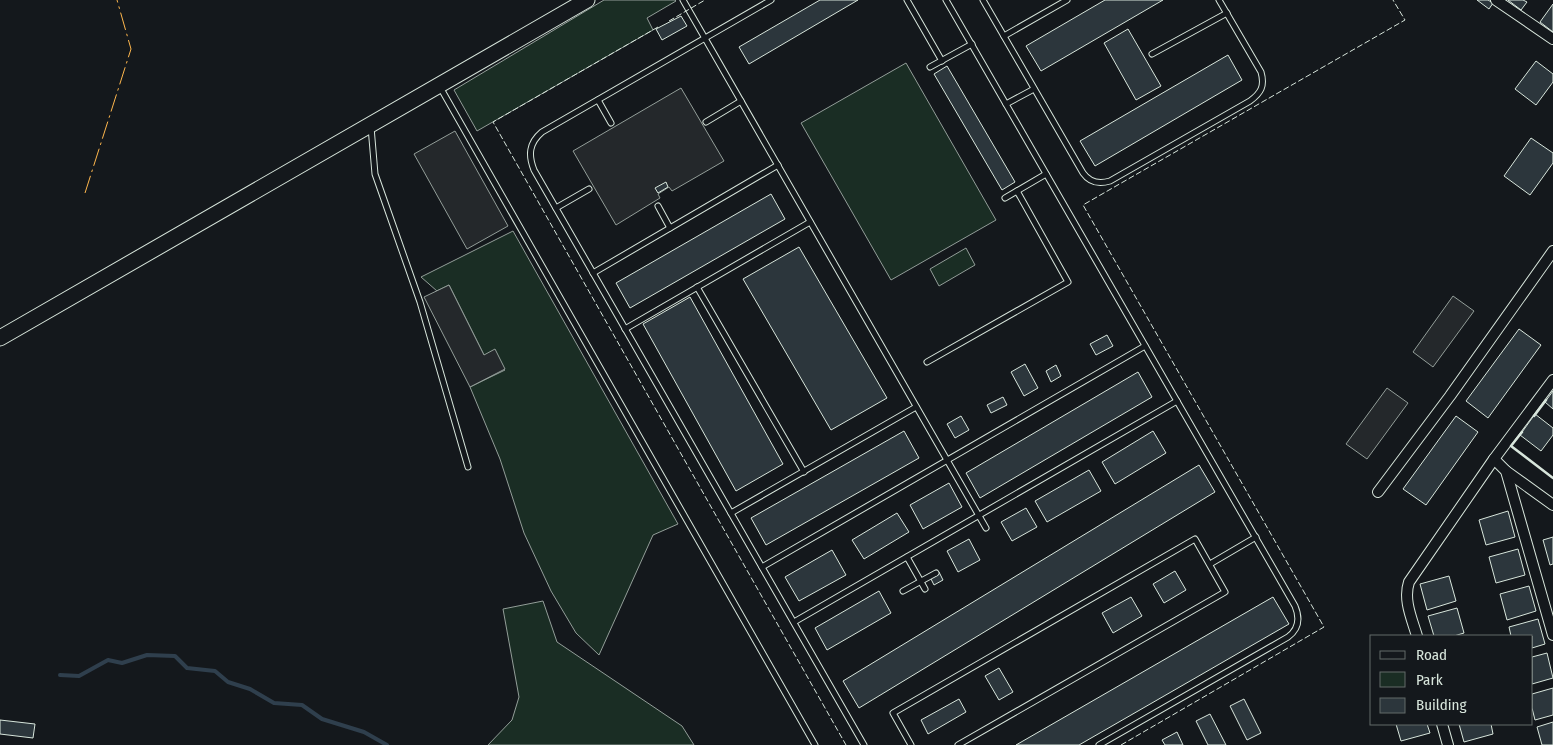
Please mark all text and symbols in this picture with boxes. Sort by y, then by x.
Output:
legend [1370,635,1533,725]
text: Road [1416,646,1447,664]
text: Park [1416,671,1443,689]
text: Building [1416,696,1467,714]

